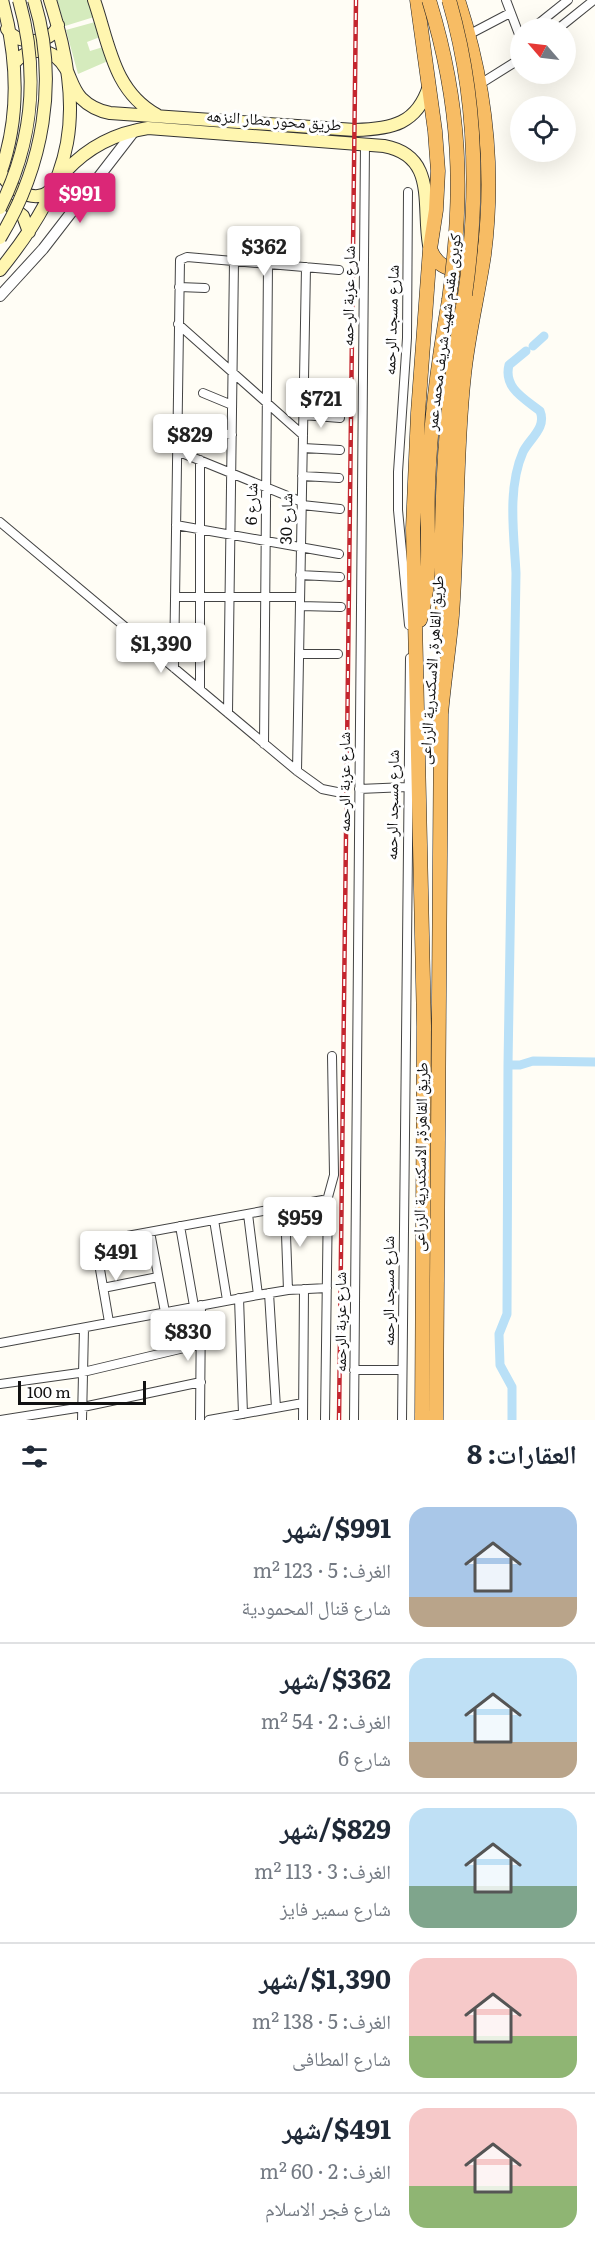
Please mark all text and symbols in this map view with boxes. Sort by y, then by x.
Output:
north arrow [510,18,576,84]
map controls [510,18,576,162]
button: locate [510,96,576,162]
street label: طريق محور مطار النزهه [206,102,342,136]
pin: $991 [44,173,116,224]
text: $991 [58,177,102,207]
pin: $362 [228,226,300,277]
text: $362 [241,230,287,260]
street label: كوبرى مقدم شهيد شريف محمد عمر [418,232,466,433]
street label: شارع عزبة الرحمه [334,245,360,347]
street label: شارع مسجد الرحمه [376,264,404,376]
pin: $721 [285,378,357,429]
text: $721 [300,382,342,412]
pin: $829 [154,414,226,465]
text: $829 [167,418,213,448]
street label: شارع 6 [238,483,262,525]
street label: شارع 30 [273,493,297,545]
street label: طريق القاهرة, الاسكندرية الزراعى [411,574,449,766]
pin: $1,390 [112,623,210,674]
text: $1,390 [130,627,192,657]
street label: شارع عزبة الرحمه [331,732,355,832]
street label: شارع مسجد الرحمه [378,749,404,861]
street label: طريق القاهرة, الاسكندرية الزراعى [405,1062,433,1252]
pin: $959 [264,1197,336,1248]
text: $959 [277,1201,323,1231]
pin: $491 [80,1231,152,1282]
text: $491 [94,1235,138,1265]
street label: شارع مسجد الرحمه [375,1236,399,1346]
street label: شارع عزبة الرحمه [327,1272,351,1372]
pin: $830 [152,1311,224,1362]
text: $830 [164,1315,212,1345]
scale bar [18,1378,146,1406]
text: 100 m [27,1379,71,1403]
text: العقارات: 8 [467,1433,577,1472]
icon: filters [18,1440,51,1473]
text: $991/شهر [283,1507,391,1546]
icon: home [457,1531,529,1603]
text: الغرف: 5 · 123 m² [253,1554,391,1584]
text: شارع قنال المحمودية [241,1591,391,1621]
text: $362/شهر [280,1658,391,1697]
icon: home [457,1682,529,1754]
text: الغرف: 2 · 54 m² [261,1705,391,1735]
text: شارع 6 [338,1742,391,1772]
text: $829/شهر [280,1808,391,1847]
icon: home [457,1832,529,1904]
text: الغرف: 3 · 113 m² [254,1855,391,1885]
text: شارع سمير فايز [280,1892,391,1922]
text: $1,390/شهر [259,1958,391,1997]
icon: home [457,1982,529,2054]
text: الغرف: 5 · 138 m² [252,2005,391,2035]
text: شارع المطافى [292,2042,391,2072]
text: $491/شهر [283,2108,391,2147]
icon: home [457,2132,529,2204]
text: الغرف: 2 · 60 m² [260,2155,391,2185]
text: شارع فجر الاسلام [265,2192,391,2222]

